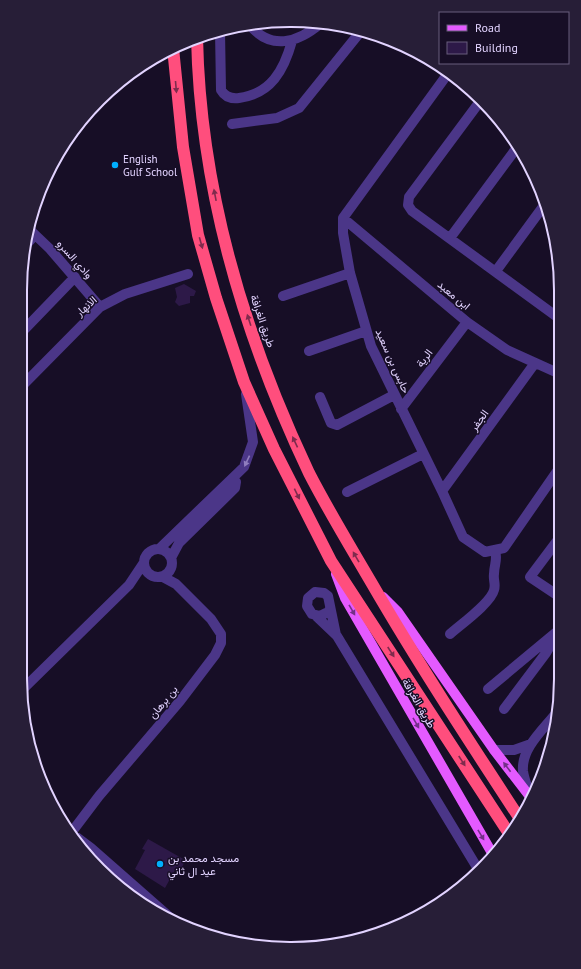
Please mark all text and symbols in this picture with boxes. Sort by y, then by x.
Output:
legend [439,12,569,64]
text: Road [475,20,500,35]
text: Building [475,40,518,55]
one-way arrow [173,81,180,93]
place label: English Gulf School [123,152,178,179]
marker: English Gulf School [110,160,120,170]
one-way arrow [212,189,218,201]
street label: وادي السرو [52,237,96,283]
one-way arrow [198,237,204,249]
street label: ابن معبد [435,277,473,313]
street label: الانهار [72,293,100,320]
street label: طريق الغرافة [247,293,279,349]
one-way arrow [246,314,252,326]
street label: حابس بن سعيد [373,327,413,395]
street label: الرية [413,346,435,370]
street label: الجفر [466,407,491,434]
one-way arrow [292,436,298,447]
one-way arrow [244,455,250,467]
one-way arrow [294,489,300,500]
one-way arrow [352,551,359,563]
one-way arrow [348,604,355,616]
one-way arrow [387,647,395,657]
street label: طريق الغرافة [399,676,439,730]
street label: بن برهان [145,683,181,721]
one-way arrow [412,717,419,729]
one-way arrow [458,755,465,767]
one-way arrow [503,761,511,772]
one-way arrow [478,829,485,841]
place label: مسجد محمد بن عيد ال ثاني [168,851,239,881]
marker: مسجد محمد بن عيد ال ثاني [155,859,165,869]

